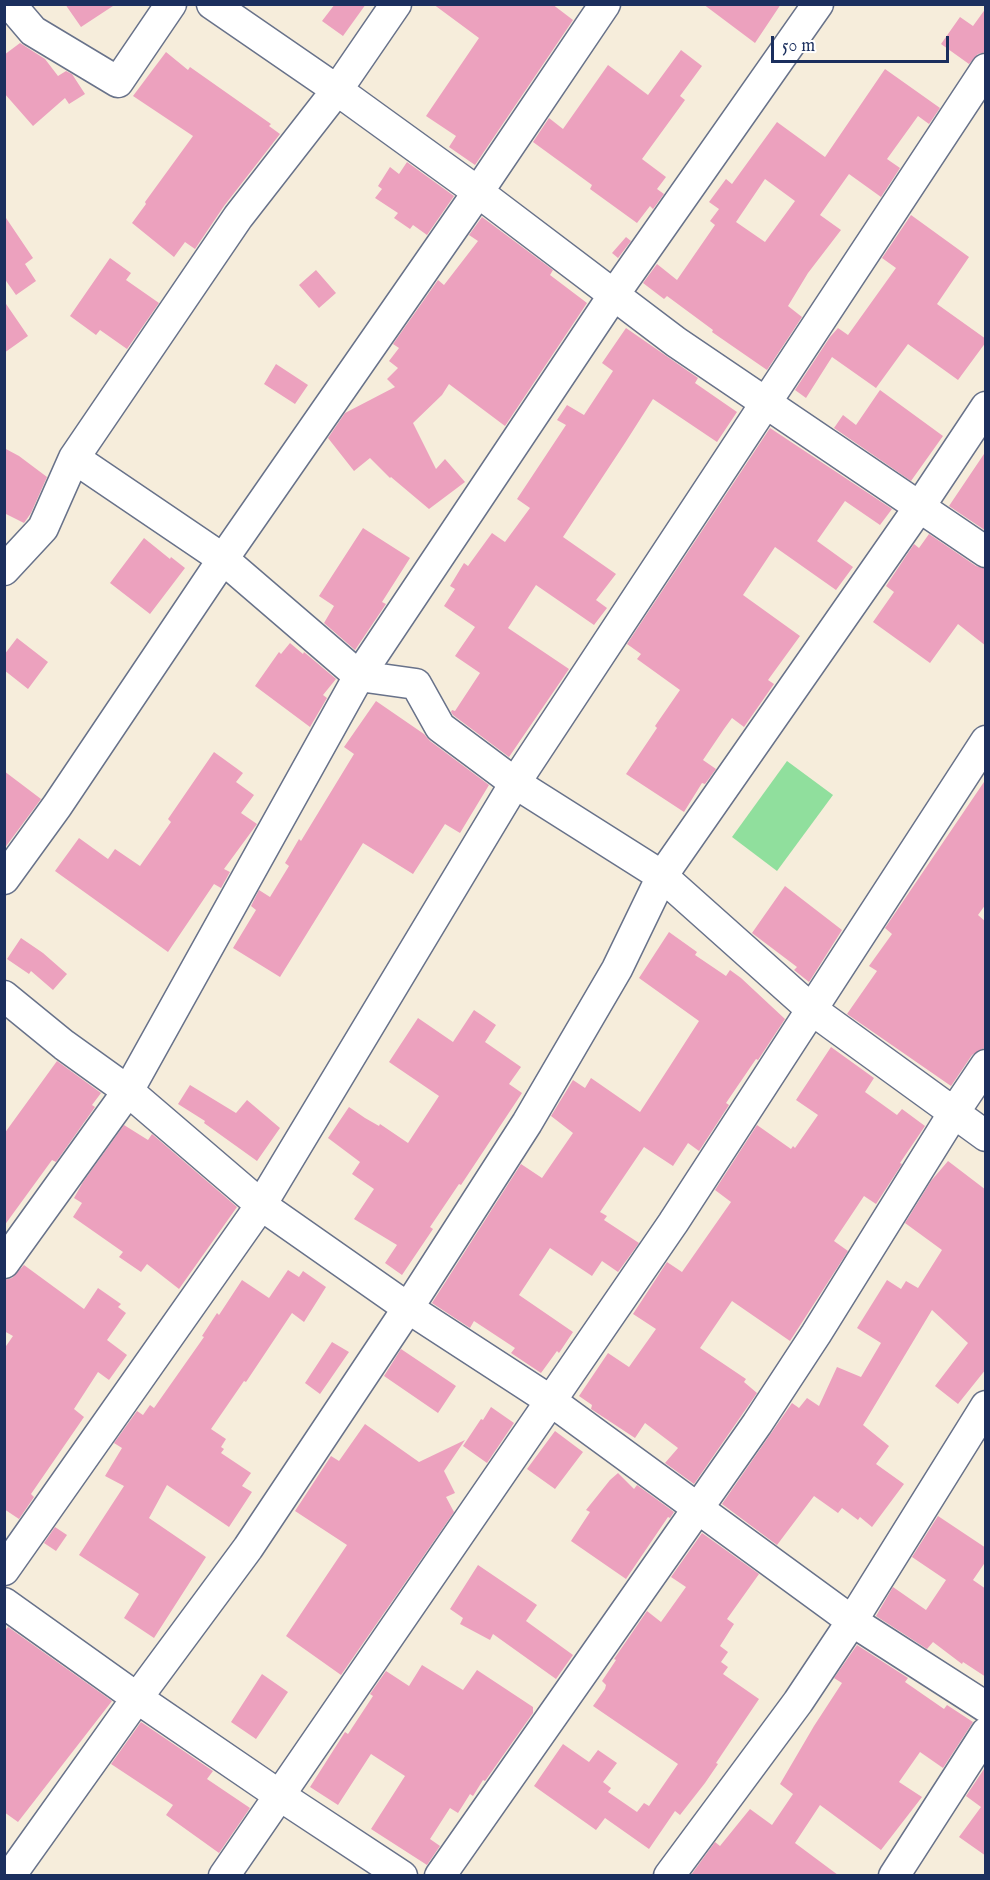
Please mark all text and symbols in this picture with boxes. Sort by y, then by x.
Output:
scale bar [774,24,952,62]
text: 50 m [782,35,815,58]

